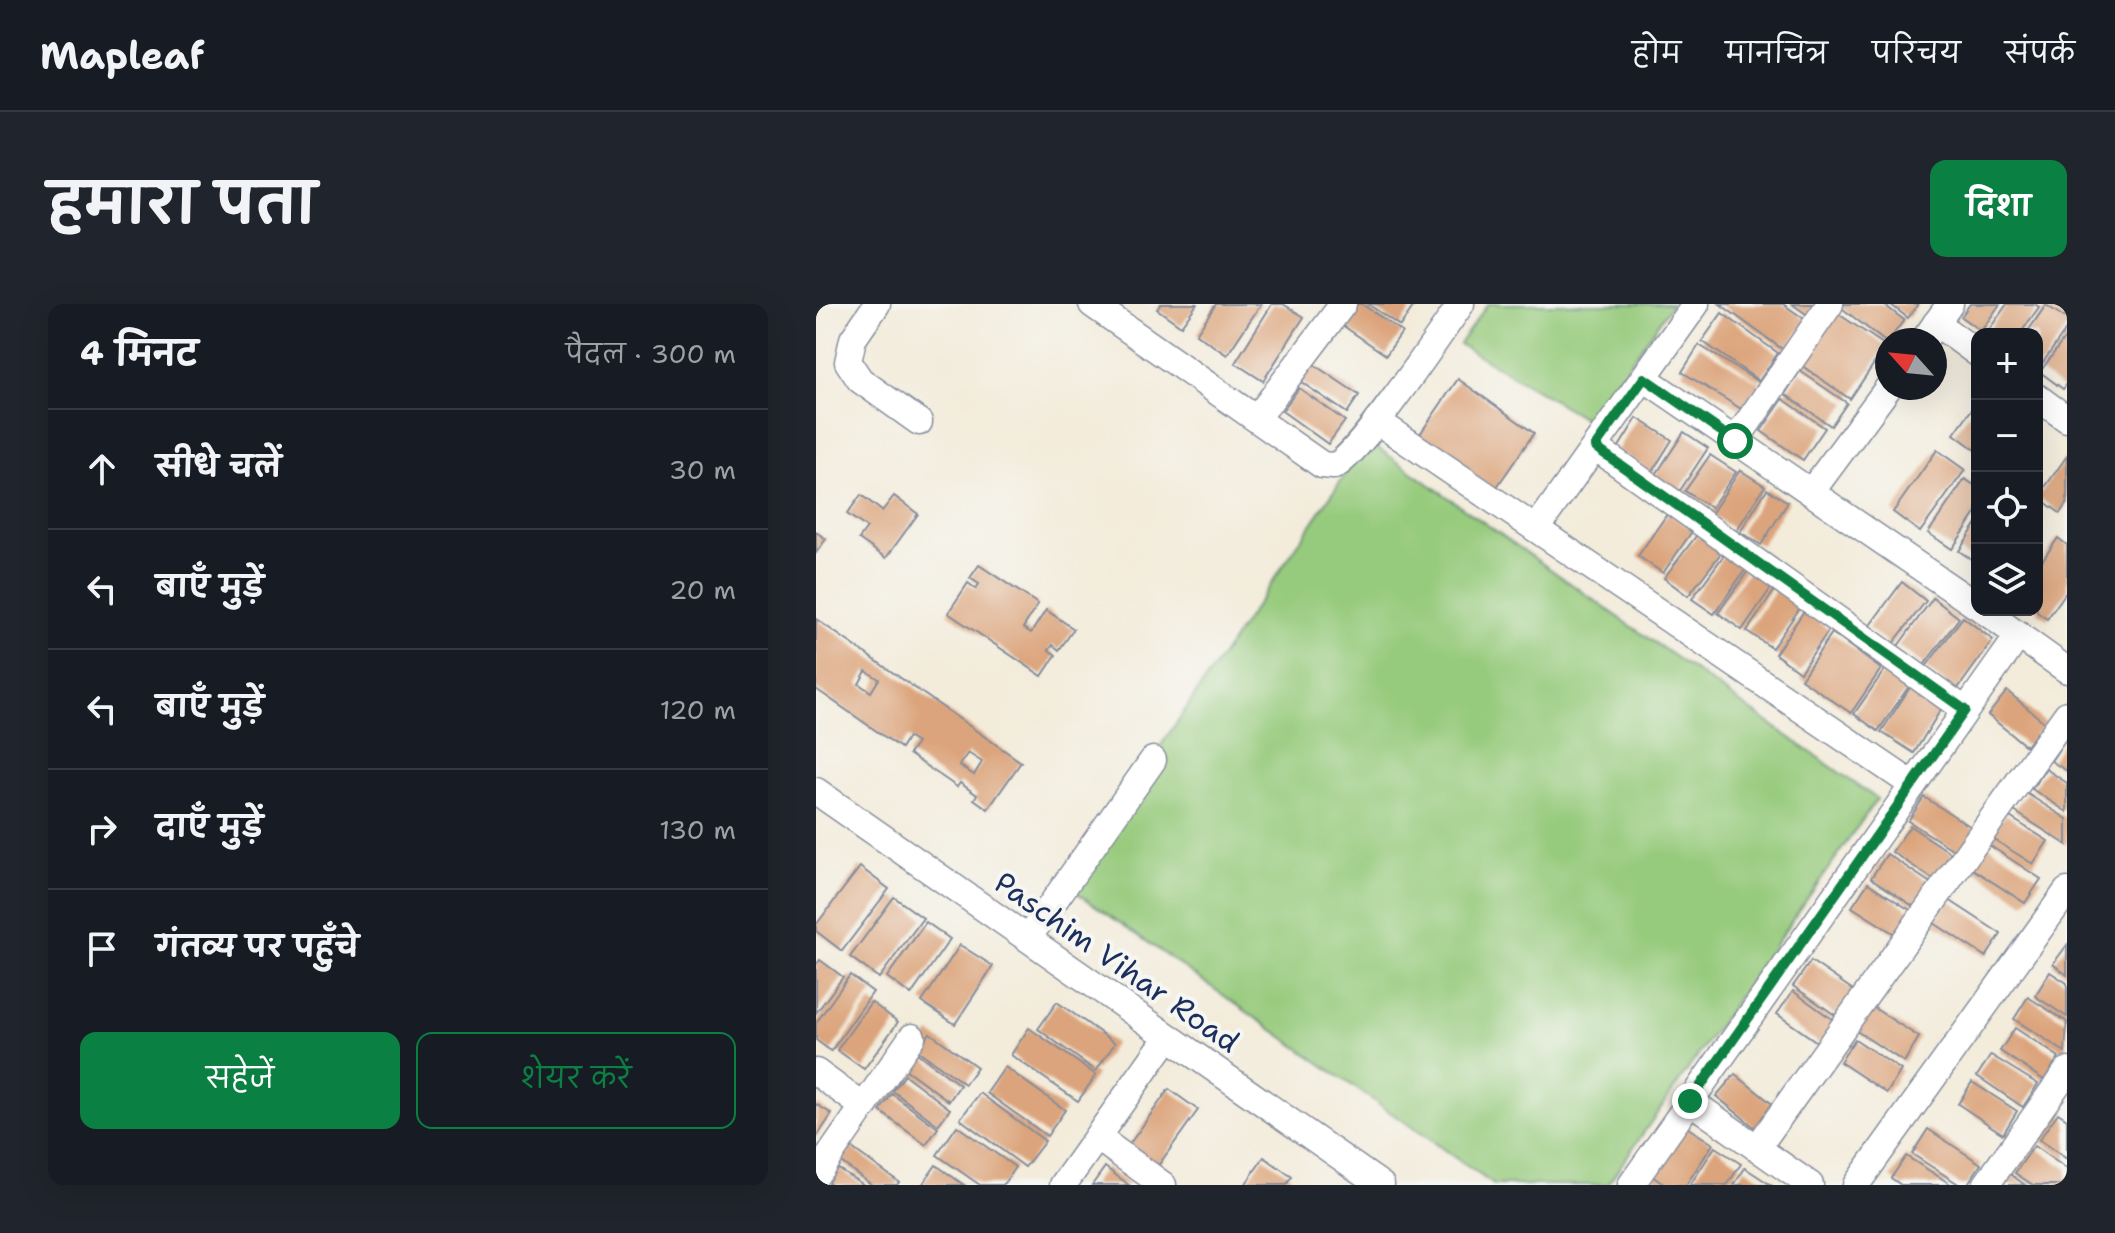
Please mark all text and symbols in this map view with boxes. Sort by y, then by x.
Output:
text: Mapleaf [40,30,205,81]
text: होम [1632,34,1681,72]
text: मानचित्र [1725,34,1828,72]
text: परिचय [1872,34,1961,72]
text: संपर्क [2005,34,2075,72]
button: दिशा [1930,160,2067,257]
text: हमारा पता [48,166,316,241]
north arrow [1875,328,1947,400]
map controls [1971,328,2043,616]
button: + [1971,328,2043,400]
text: 4 मिनट [80,330,198,376]
text: पैदल · 300 m [566,336,736,371]
button: − [1971,400,2043,472]
route start [1717,423,1753,459]
text: सीधे चलें [156,446,281,487]
icon: ahead [80,447,124,491]
text: 30 m [669,452,736,487]
button: locate [1971,472,2043,544]
button: layers [1971,544,2043,616]
text: बाएँ मुड़ें [156,566,264,607]
icon: left [80,567,124,611]
text: 20 m [669,572,736,607]
text: बाएँ मुड़ें [156,686,264,727]
icon: left [80,687,124,731]
text: 120 m [660,692,736,727]
text: दाएँ मुड़ें [156,806,263,847]
icon: right [80,807,124,851]
text: 130 m [659,812,736,847]
street label: Paschim Vihar Road [986,862,1248,1062]
text: गंतव्य पर पहुँचे [156,926,359,967]
icon: arrive [80,927,124,971]
button: सहेजें [80,1032,400,1129]
button: शेयर करें [416,1032,736,1129]
route end [1672,1083,1708,1119]

